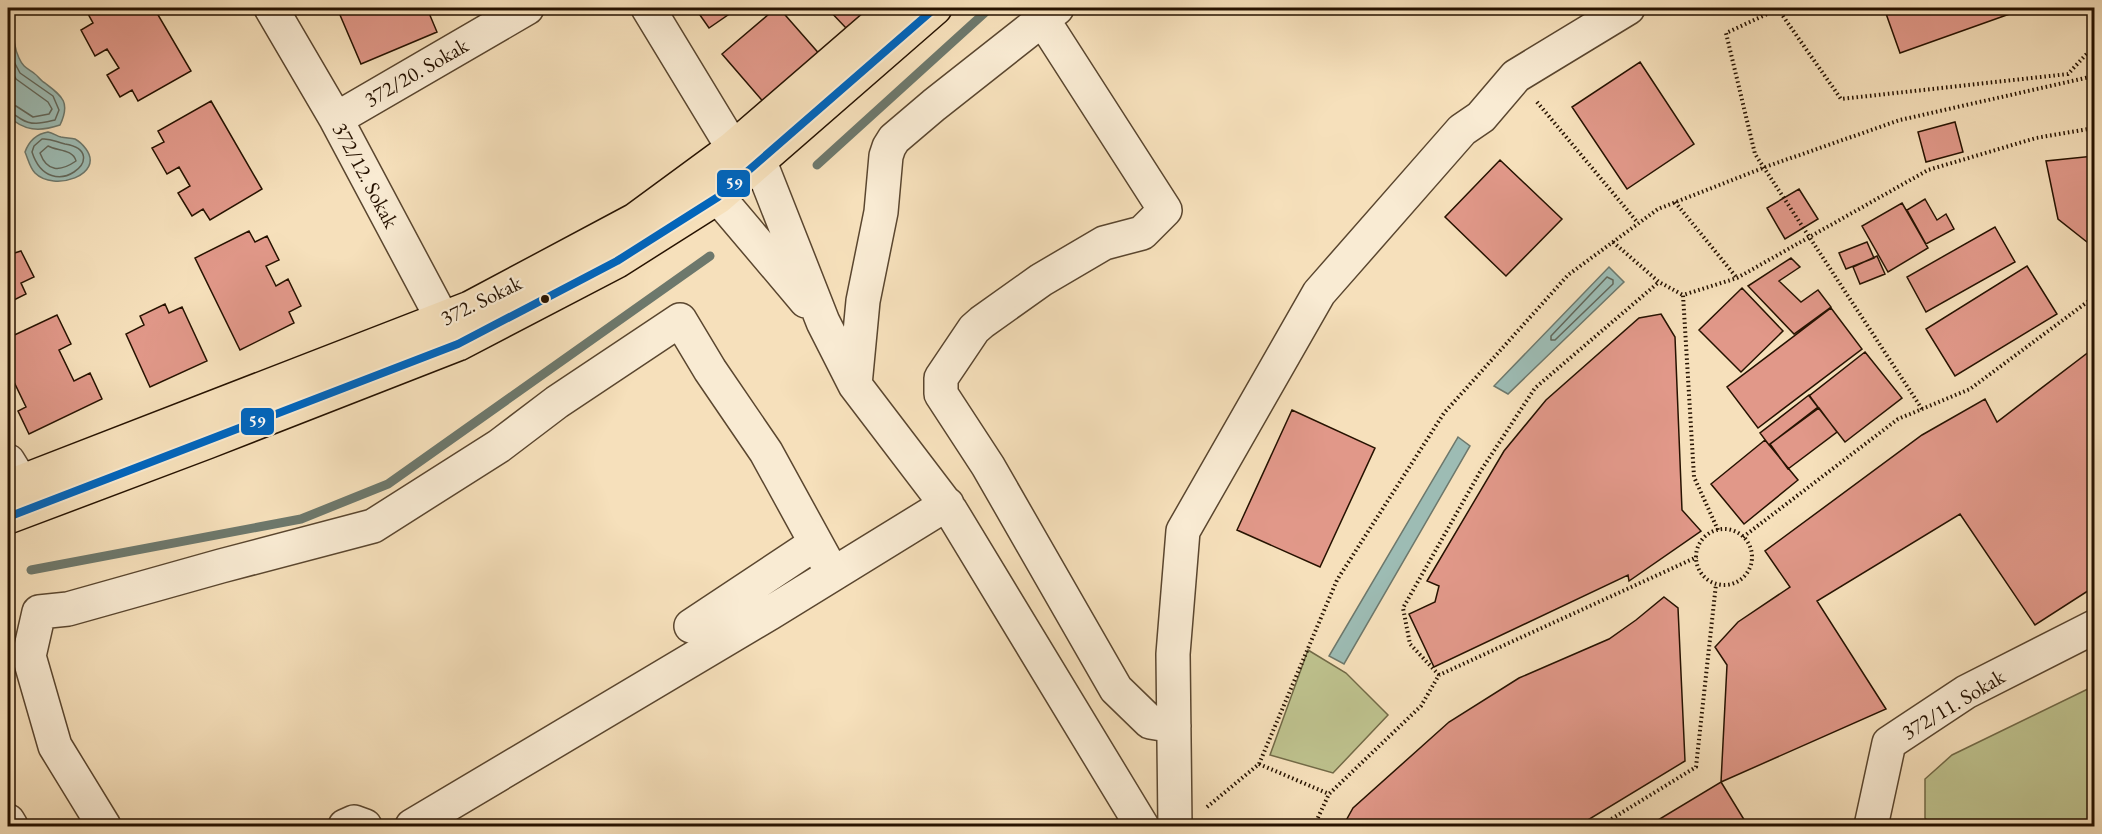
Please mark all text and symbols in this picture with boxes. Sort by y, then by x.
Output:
street label: 372/20. Sokak [359,31,474,113]
street label: 372/12. Sokak [327,118,406,233]
line badge: 59 [716,169,751,198]
text: 59 [726,173,743,194]
street label: 372. Sokak [436,268,527,331]
unlabelled marker [539,293,551,305]
line badge: 59 [240,407,275,436]
text: 59 [249,411,266,432]
street label: 372/11. Sokak [1896,662,2011,745]

